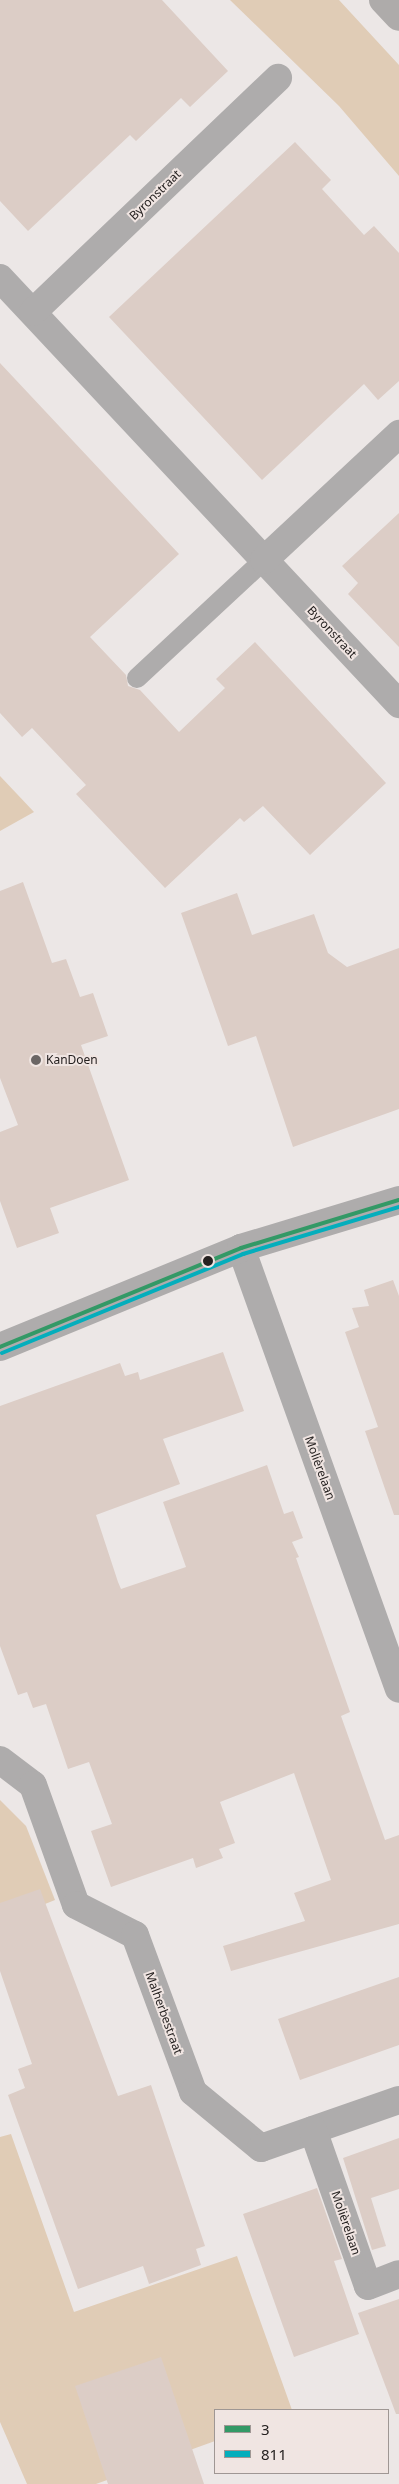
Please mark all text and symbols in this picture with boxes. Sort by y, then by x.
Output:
street label: Byronstraat [126,167,184,223]
street label: Byronstraat [304,603,360,661]
place label: KanDoen [46,1053,98,1067]
marker: KanDoen [30,1054,42,1066]
unlabelled marker [203,1256,213,1266]
street label: Molièrelaan [302,1434,338,1502]
street label: Malherbestraat [142,1970,186,2056]
street label: Molièrelaan [328,2189,364,2257]
legend [214,2409,389,2474]
text: 3 [261,2419,270,2439]
text: 811 [261,2444,287,2464]

